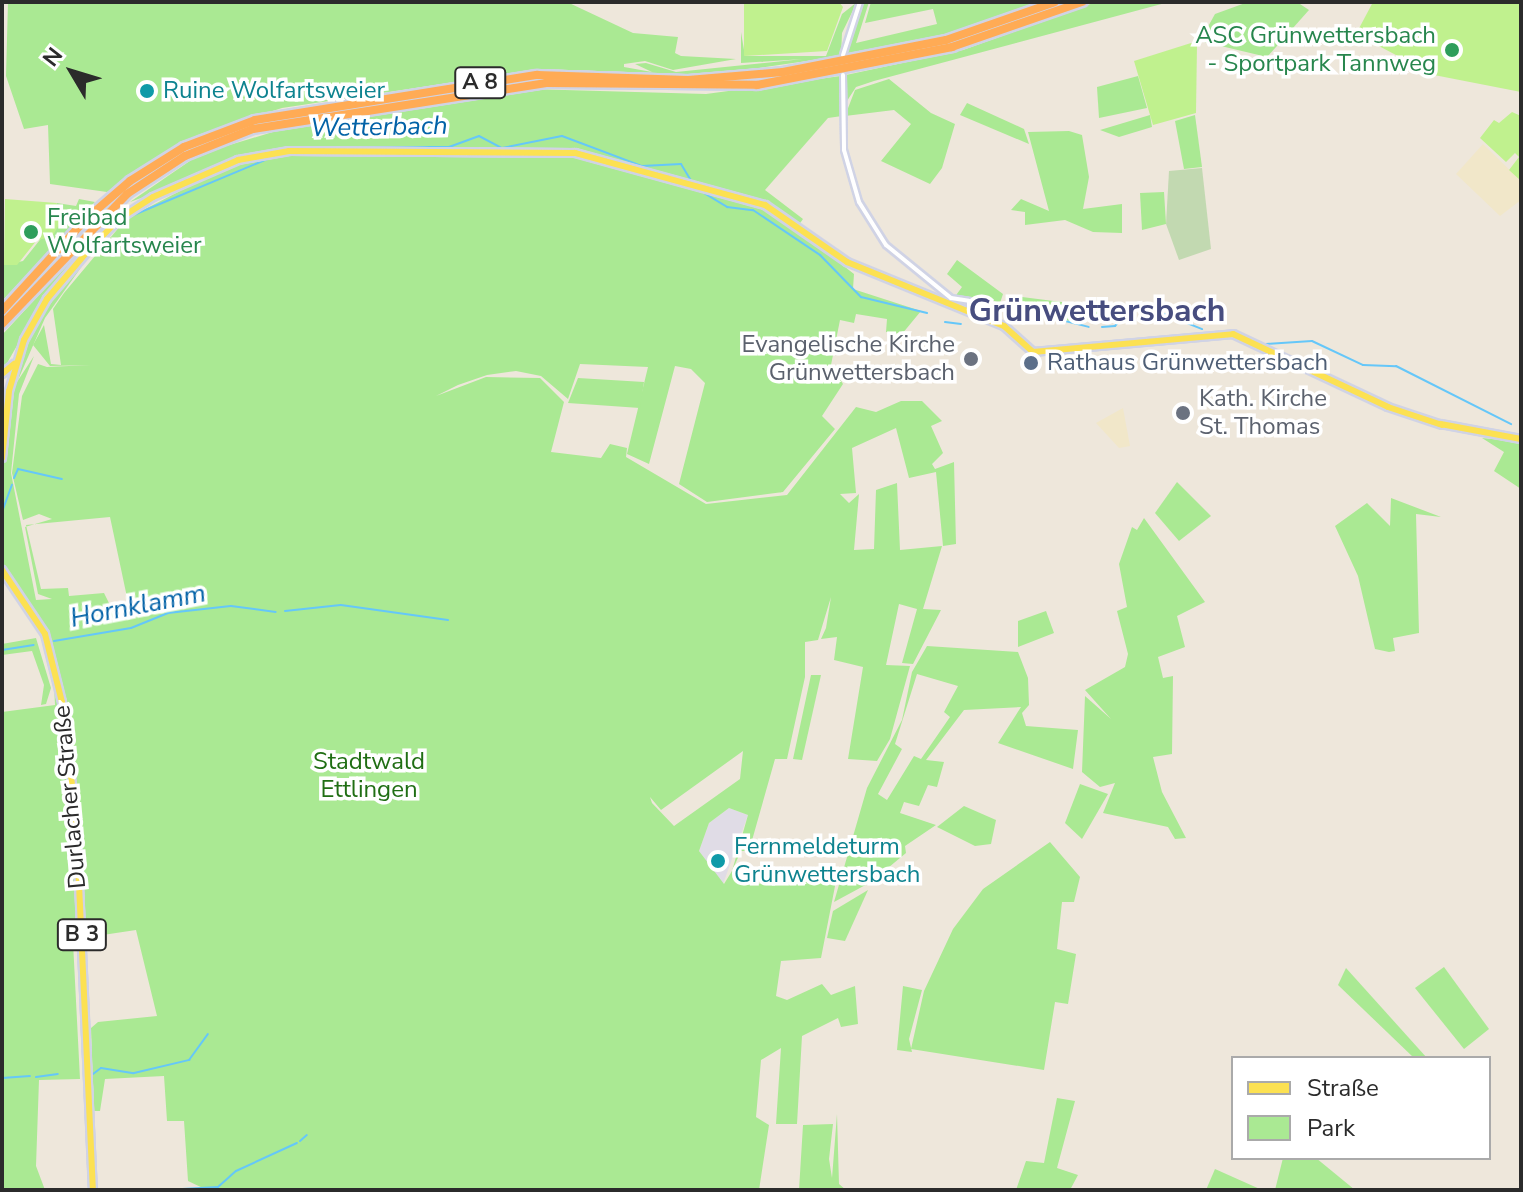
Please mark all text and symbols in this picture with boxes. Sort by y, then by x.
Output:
place label: ASC Grünwettersbach - Sportpark Tannweg [1195,22,1436,78]
north arrow [32,32,112,112]
marker: ASC Grünwettersbach - Sportpark Tannweg [1443,41,1461,59]
text: N [36,42,70,73]
road number: A 8 [454,65,506,101]
place label: Ruine Wolfartsweier [163,77,385,105]
marker: Ruine Wolfartsweier [138,82,156,100]
water label: Wetterbach [310,110,448,144]
place label: Freibad Wolfartsweier [47,204,202,260]
marker: Freibad Wolfartsweier [22,223,40,241]
district label: Grünwettersbach [969,292,1225,330]
place label: Evangelische Kirche Grünwettersbach [742,331,955,387]
place label: Rathaus Grünwettersbach [1047,349,1328,377]
marker: Evangelische Kirche Grünwettersbach [962,350,980,368]
marker: Rathaus Grünwettersbach [1022,354,1040,372]
place label: Kath. Kirche St. Thomas [1199,385,1327,441]
marker: Kath. Kirche St. Thomas [1174,404,1192,422]
water label: Hornklamm [68,578,208,634]
street label: Durlacher Straße [48,704,92,890]
park label: Stadtwald Ettlingen [313,748,425,804]
place label: Fernmeldeturm Grünwettersbach [734,833,920,889]
marker: Fernmeldeturm Grünwettersbach [709,852,727,870]
road number: B 3 [56,917,108,953]
legend [1231,1056,1491,1160]
text: Straße [1307,1072,1379,1104]
text: Park [1307,1112,1355,1144]

